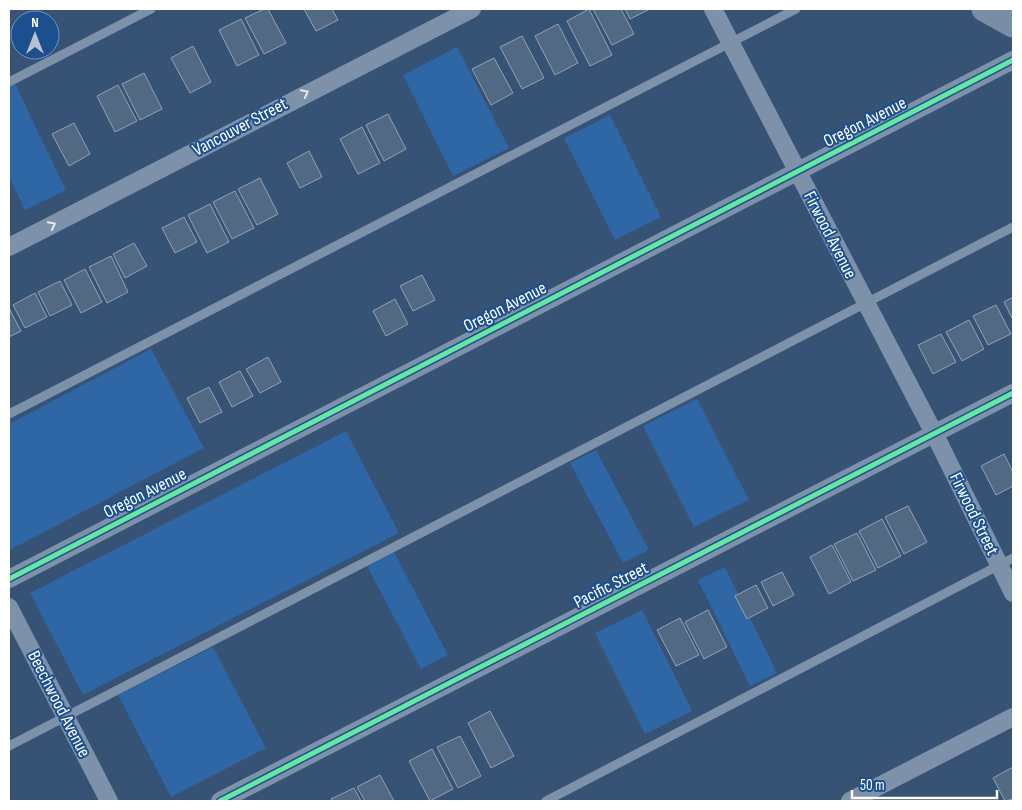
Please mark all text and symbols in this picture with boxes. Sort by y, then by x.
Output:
north arrow [10,10,60,60]
text: N [31,14,39,31]
one-way arrow [300,89,309,99]
street label: Oregon Avenue [820,92,910,152]
street label: Vancouver Street [189,93,291,161]
street label: Firwood Avenue [799,188,861,282]
one-way arrow [47,221,56,231]
street label: Oregon Avenue [460,277,550,337]
street label: Oregon Avenue [100,463,190,523]
street label: Firwood Street [945,469,1003,559]
street label: Pacific Street [570,557,652,613]
street label: Beechwood Avenue [23,647,95,761]
scale bar [852,768,997,800]
text: 50 m [860,776,885,795]

